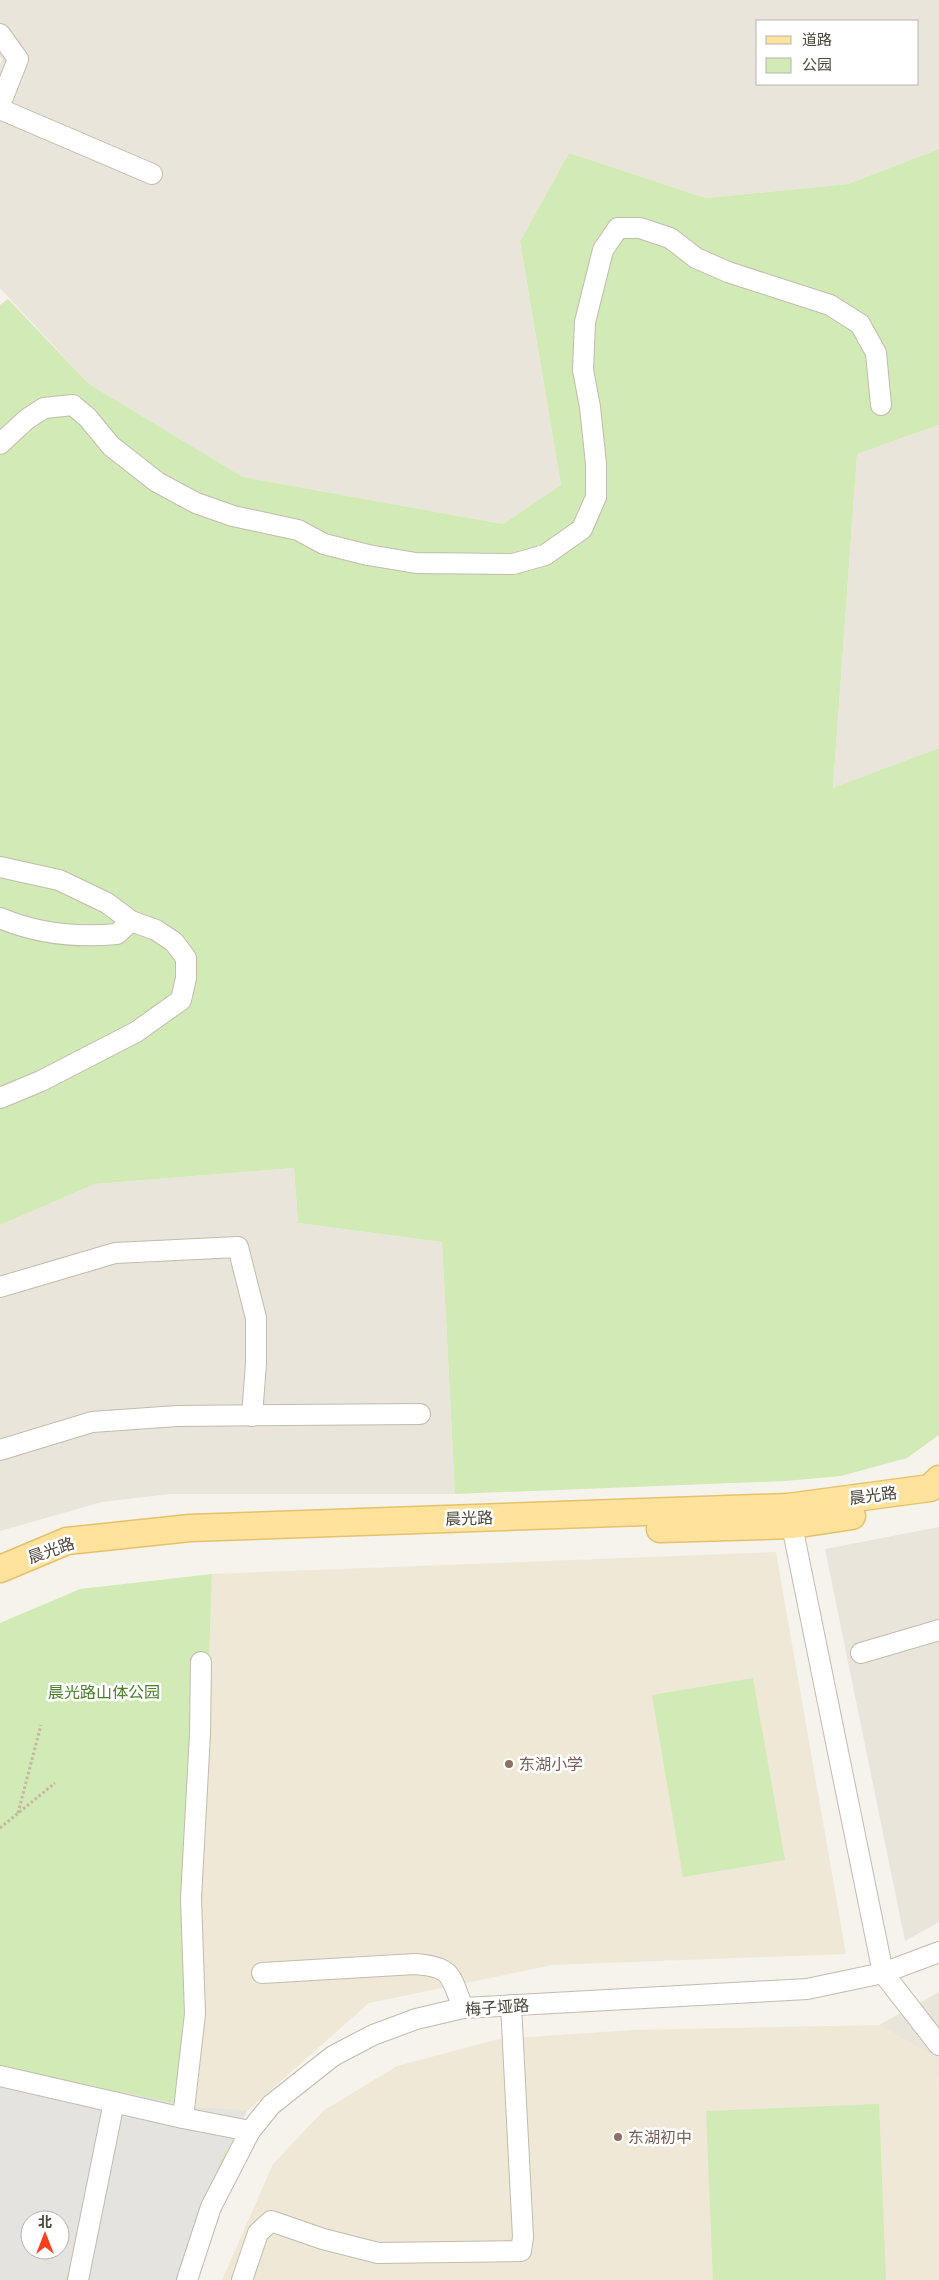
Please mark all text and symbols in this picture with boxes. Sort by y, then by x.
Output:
legend [756,20,919,85]
text: 道路 [802,30,832,49]
text: 公园 [802,55,832,74]
street label: 晨光路 [848,1483,898,1508]
street label: 晨光路 [445,1508,493,1529]
street label: 晨光路 [25,1534,77,1567]
park label: 晨光路山体公园 [48,1683,160,1702]
place label: 东湖小学 [519,1755,583,1774]
marker: 东湖小学 [503,1758,515,1770]
street label: 梅子垭路 [464,1996,530,2019]
place label: 东湖初中 [628,2128,692,2147]
marker: 东湖初中 [612,2131,624,2143]
north arrow [20,2210,70,2260]
text: 北 [38,2213,52,2231]

